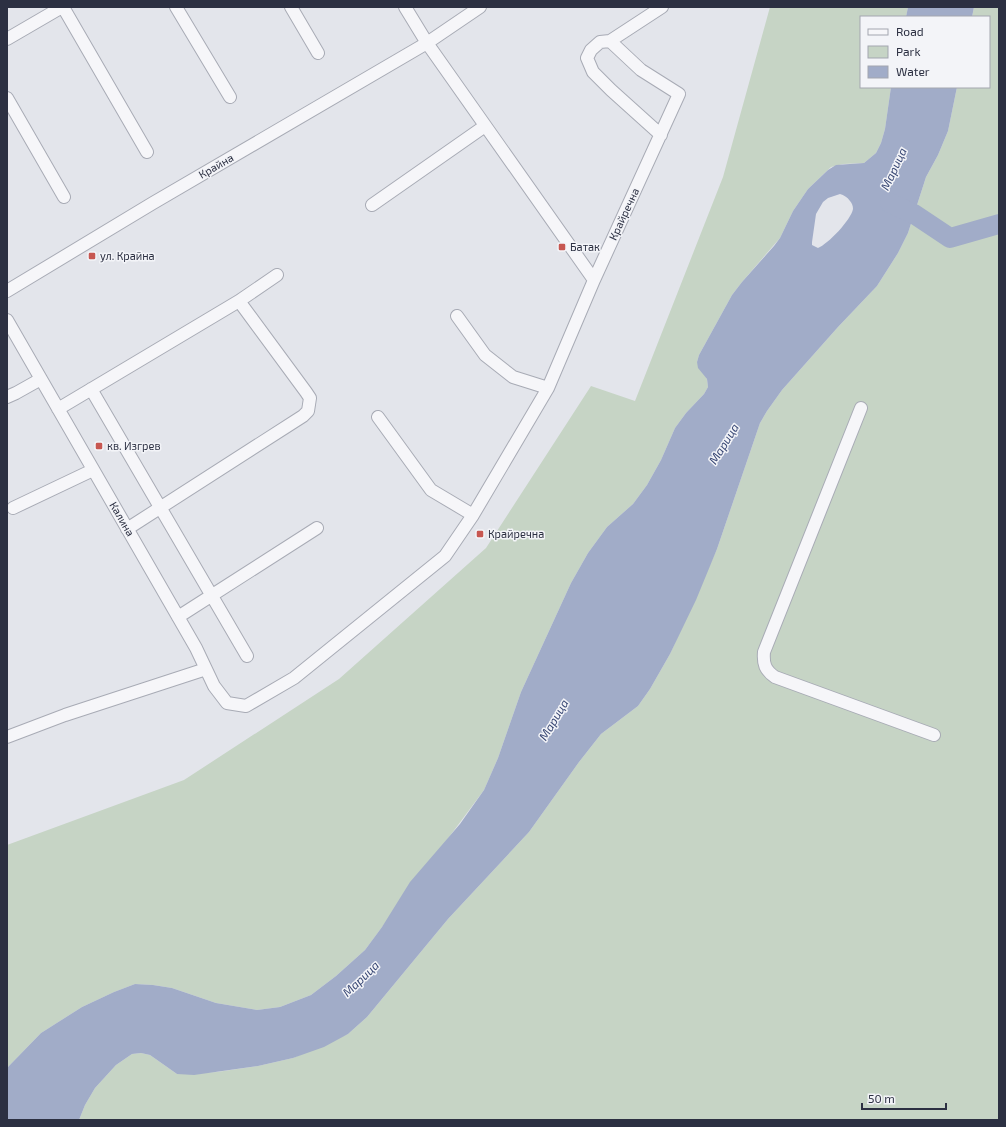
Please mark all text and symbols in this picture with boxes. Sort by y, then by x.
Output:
legend [860,16,990,88]
text: Road [896,24,924,38]
text: Park [896,44,921,58]
text: Water [896,64,930,78]
water label: Марица [877,145,909,192]
street label: Крайна [196,150,235,181]
street label: Крайречна [606,186,641,242]
place label: Батак [570,240,600,253]
marker: Батак [557,242,567,252]
place label: ул. Крайна [100,249,155,263]
marker: ул. Крайна [87,251,97,261]
water label: Марица [705,421,741,466]
place label: кв. Изгрев [107,439,161,452]
marker: кв. Изгрев [94,441,104,451]
street label: Калина [107,499,138,538]
place label: Крайречна [488,527,544,540]
marker: Крайречна [475,529,485,539]
water label: Марица [535,696,571,742]
water label: Марица [339,957,382,999]
scale bar [862,1085,946,1111]
text: 50 m [868,1091,895,1105]

